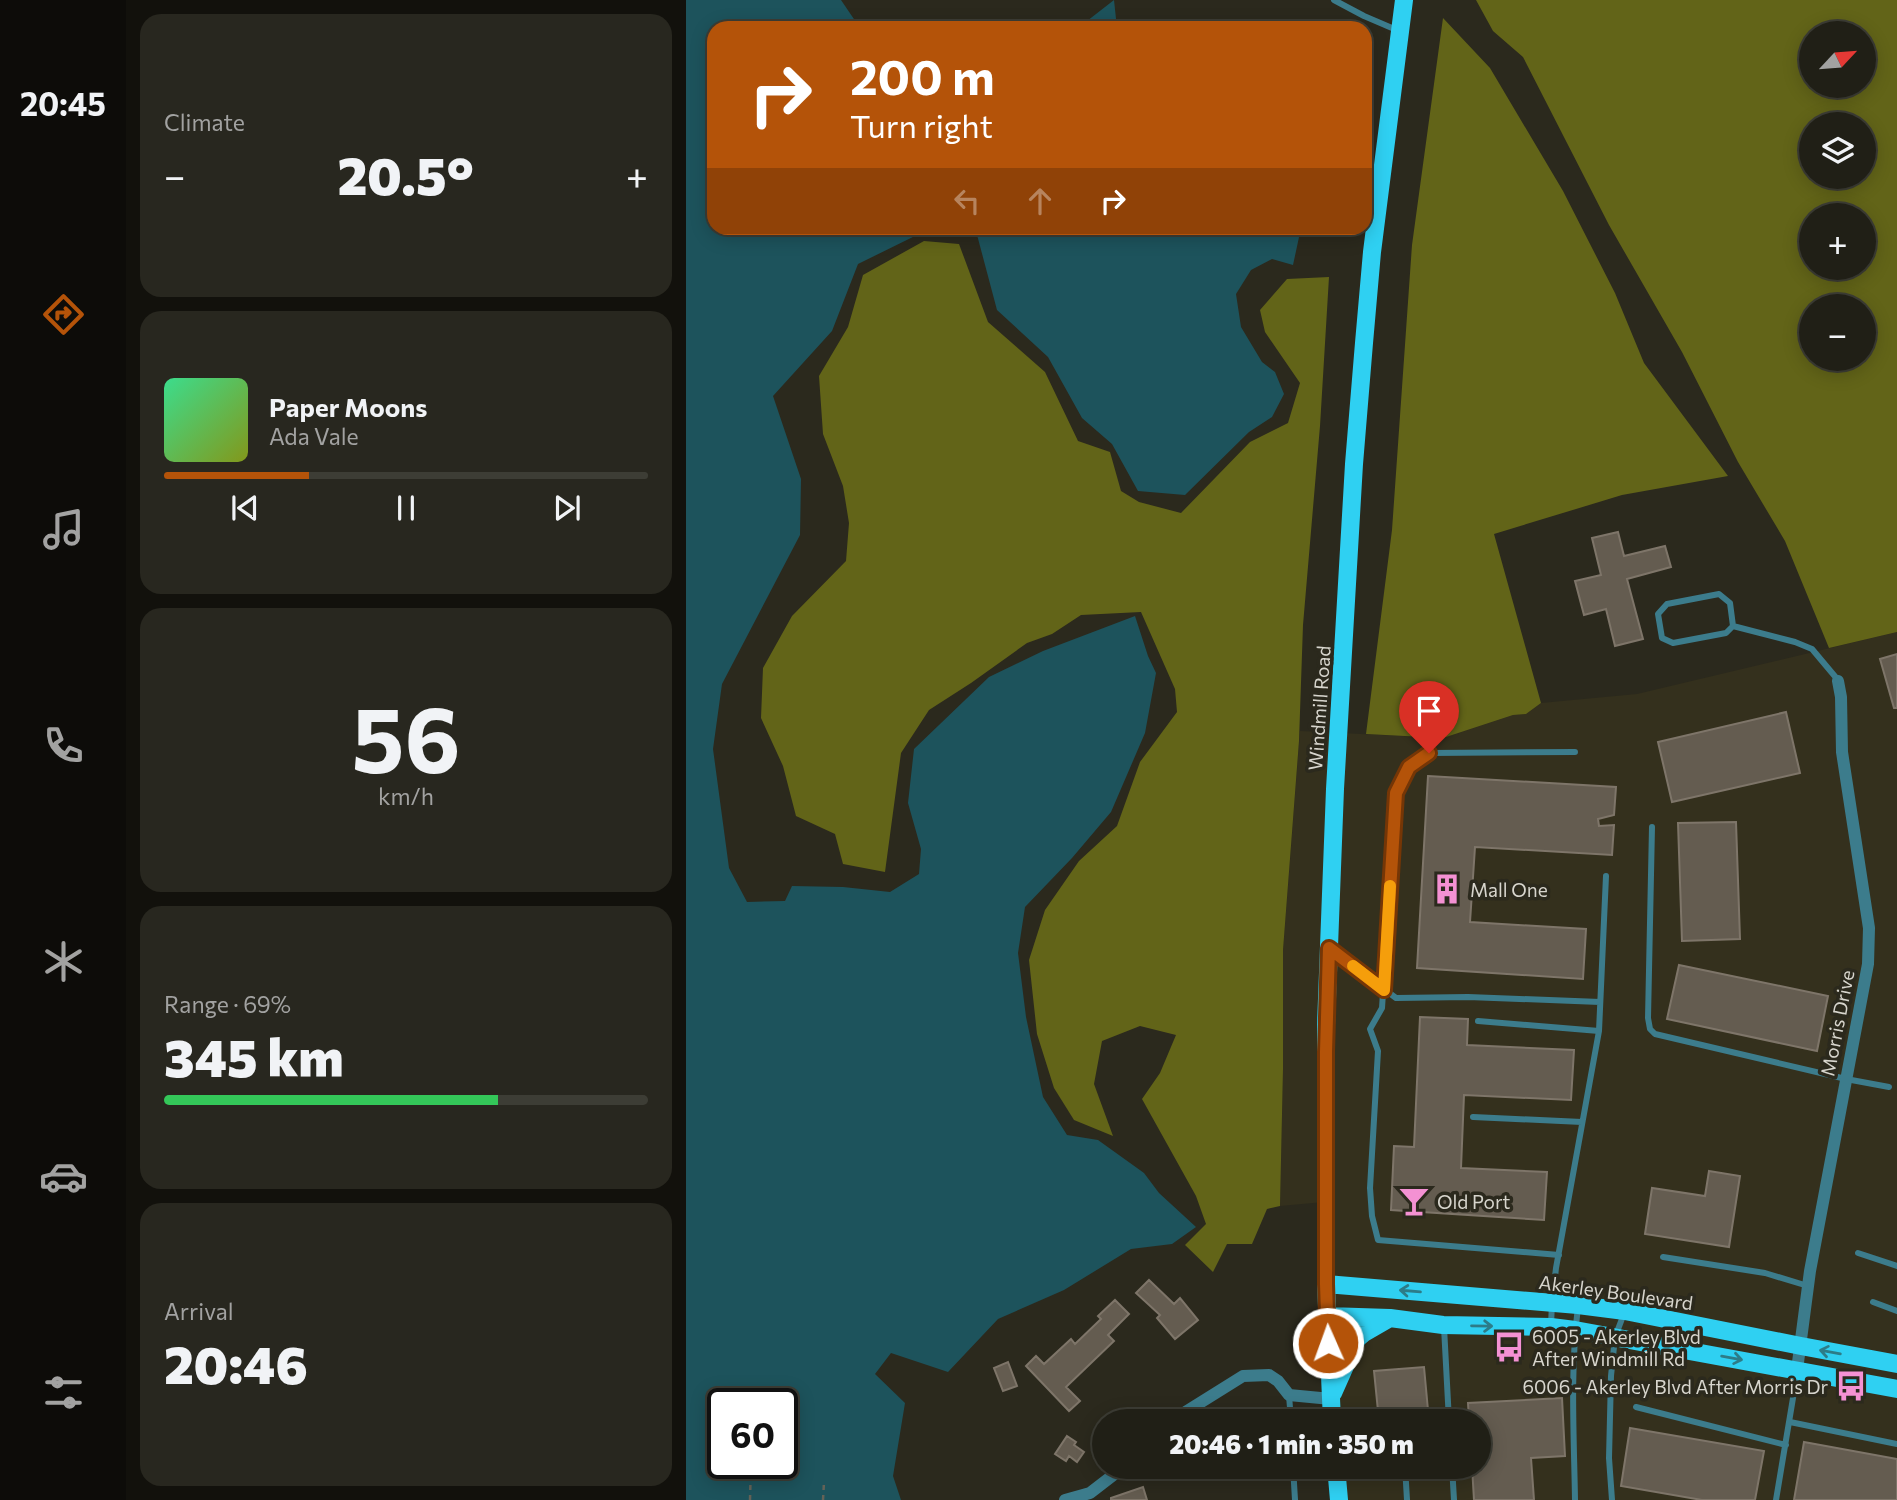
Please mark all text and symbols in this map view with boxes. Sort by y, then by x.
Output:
north arrow [1799,21,1876,98]
map controls [1799,21,1876,371]
text: 200 m [850,45,995,105]
icon: right [735,49,826,140]
text: 20:45 [20,83,106,123]
text: Turn right [850,105,993,145]
text: Climate [164,108,245,136]
button: layers [1799,112,1876,189]
text: 20.5° [337,142,474,206]
text: − [164,151,186,198]
text: + [626,151,648,198]
icon: left [948,182,986,220]
icon: ahead [1021,182,1059,220]
icon: right [1094,182,1132,220]
button: + [1799,203,1876,280]
icon: directions [39,290,88,339]
button: − [1799,294,1876,371]
text: Paper Moons [269,391,427,422]
text: Ada Vale [269,422,359,450]
icon: previous [226,489,264,527]
icon: pause [387,489,425,527]
icon: next [548,489,586,527]
icon: music [39,505,88,554]
street label: Windmill Road [1303,645,1335,771]
text: 56 [351,680,461,792]
pin [1399,681,1459,753]
icon: arrive [1410,692,1448,730]
icon: phone [39,721,88,770]
text: km/h [378,782,434,810]
building icon: Mall One [1430,872,1464,906]
place label: Mall One [1470,878,1548,901]
icon: climate [39,937,88,986]
street label: Morris Drive [1815,968,1859,1078]
text: Range · 69% [164,990,291,1018]
text: 345 km [164,1024,344,1088]
icon: car [39,1152,88,1201]
bar icon: Old Port [1397,1184,1431,1218]
place label: Old Port [1437,1190,1510,1213]
street label: Akerley Boulevard [1538,1270,1694,1314]
one-way arrow [1400,1284,1422,1297]
text: Arrival [164,1297,234,1325]
position arrow [1291,1306,1365,1380]
one-way arrow [1470,1319,1493,1332]
place label: 6005 - Akerley Blvd After Windmill Rd [1532,1325,1701,1370]
bus stop icon: 6005 - Akerley Blvd After Windmill Rd [1492,1330,1526,1364]
text: 20:46 [164,1331,308,1395]
one-way arrow [1819,1344,1842,1358]
one-way arrow [1720,1352,1742,1366]
icon: filters [39,1368,88,1417]
bus stop icon: 6006 - Akerley Blvd After Morris Dr [1834,1369,1868,1403]
place label: 6006 - Akerley Blvd After Morris Dr [1522,1375,1828,1398]
speed limit sign: 60 [707,1388,798,1479]
text: 20:46 · 1 min · 350 m [1169,1428,1414,1459]

